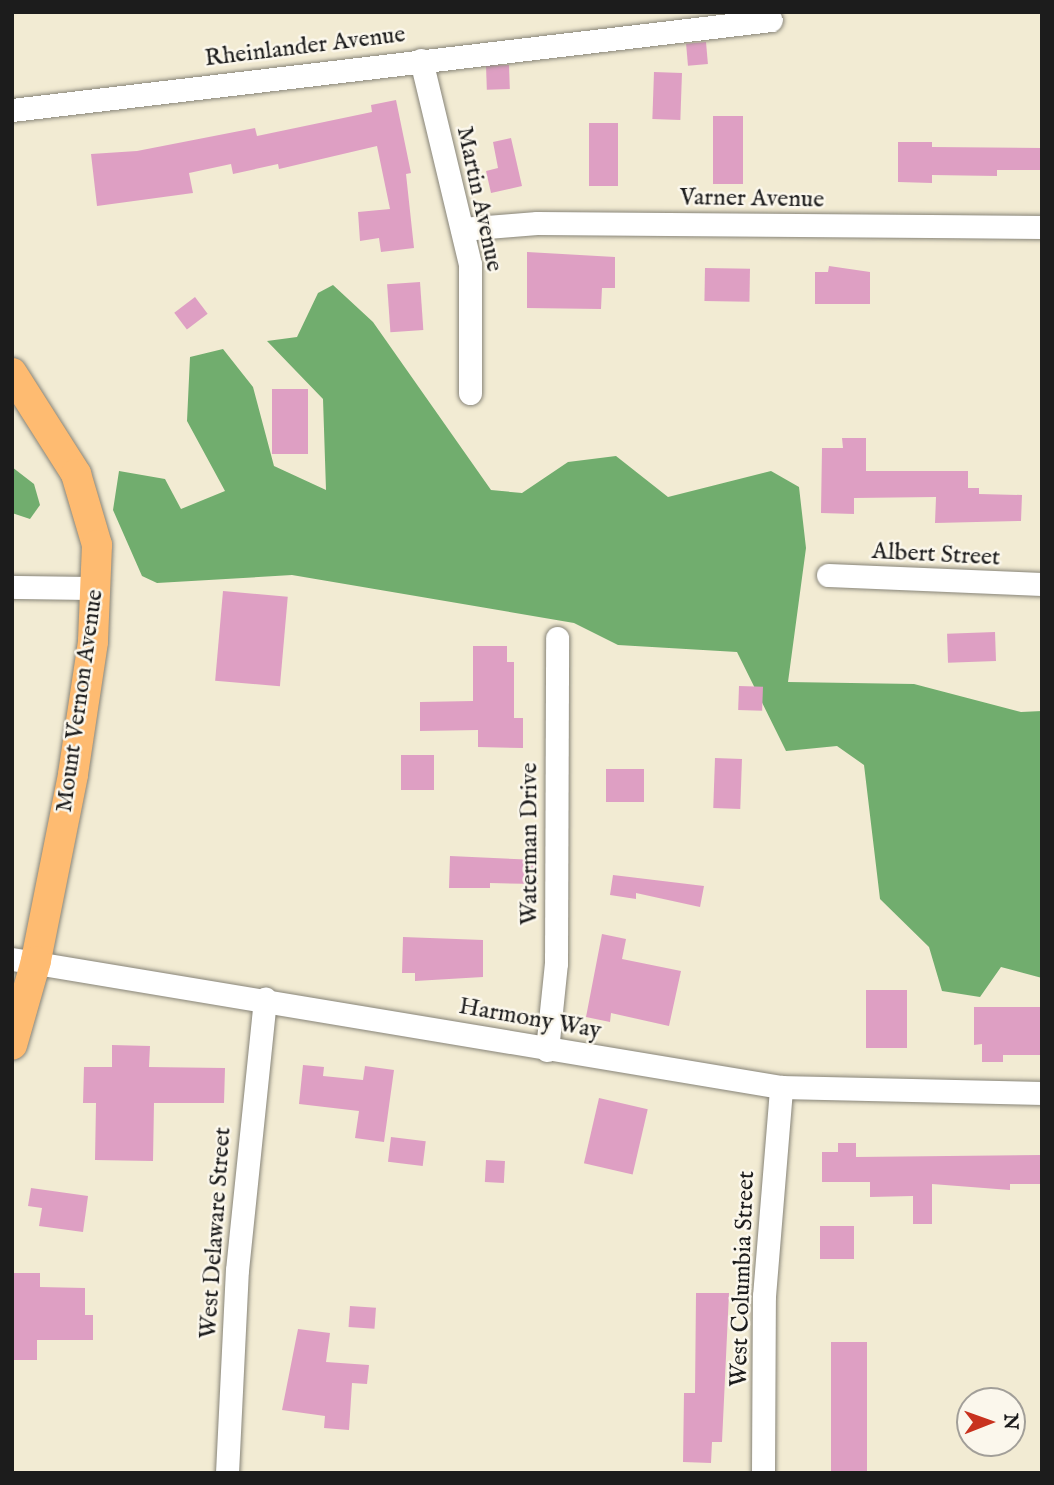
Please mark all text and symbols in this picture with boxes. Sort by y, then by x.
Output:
street label: Rheinlander Avenue [203,20,407,74]
street label: Martin Avenue [450,124,508,274]
street label: Varner Avenue [679,183,825,215]
street label: Albert Street [871,537,1001,573]
street label: Mount Vernon Avenue [50,588,110,814]
street label: Waterman Drive [516,763,544,925]
street label: Harmony Way [457,992,603,1046]
street label: West Delaware Street [194,1126,238,1340]
street label: West Columbia Street [725,1170,761,1388]
north arrow [956,1387,1026,1457]
text: N [998,1413,1022,1430]

